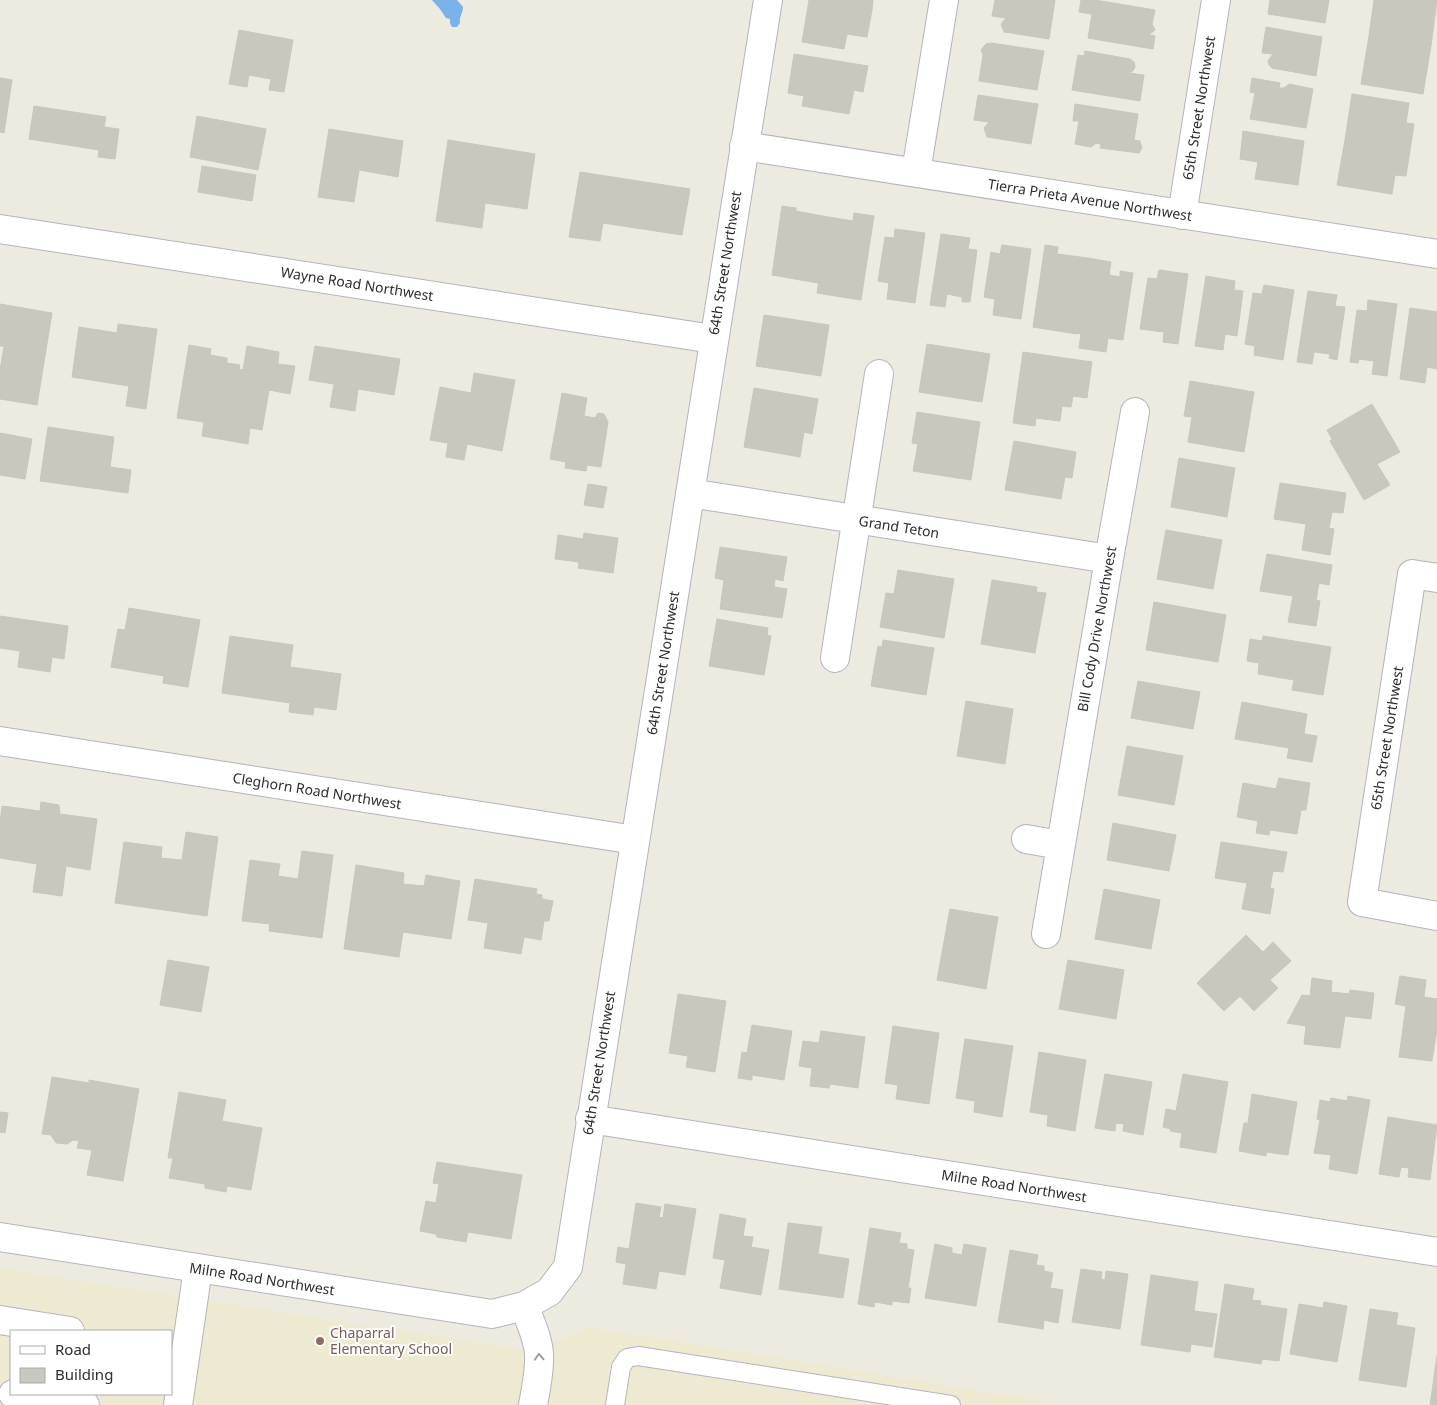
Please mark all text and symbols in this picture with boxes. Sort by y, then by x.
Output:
street label: 65th Street Northwest [1178,35,1219,181]
street label: Tierra Prieta Avenue Northwest [987,174,1194,225]
street label: 64th Street Northwest [704,190,745,336]
street label: Wayne Road Northwest [279,262,435,305]
street label: Grand Teton [857,511,941,542]
street label: Bill Cody Drive Northwest [1073,545,1120,713]
street label: 64th Street Northwest [642,590,683,736]
street label: 65th Street Northwest [1366,665,1407,811]
street label: Cleghorn Road Northwest [231,768,403,813]
street label: 64th Street Northwest [578,990,619,1136]
street label: Milne Road Northwest [940,1165,1088,1206]
street label: Milne Road Northwest [188,1258,336,1299]
place label: Chaparral Elementary School [330,1323,452,1358]
legend [10,1330,172,1395]
marker: Chaparral Elementary School [314,1335,326,1347]
text: Road [55,1339,91,1359]
one-way arrow [533,1352,544,1360]
text: Building [55,1364,113,1384]

